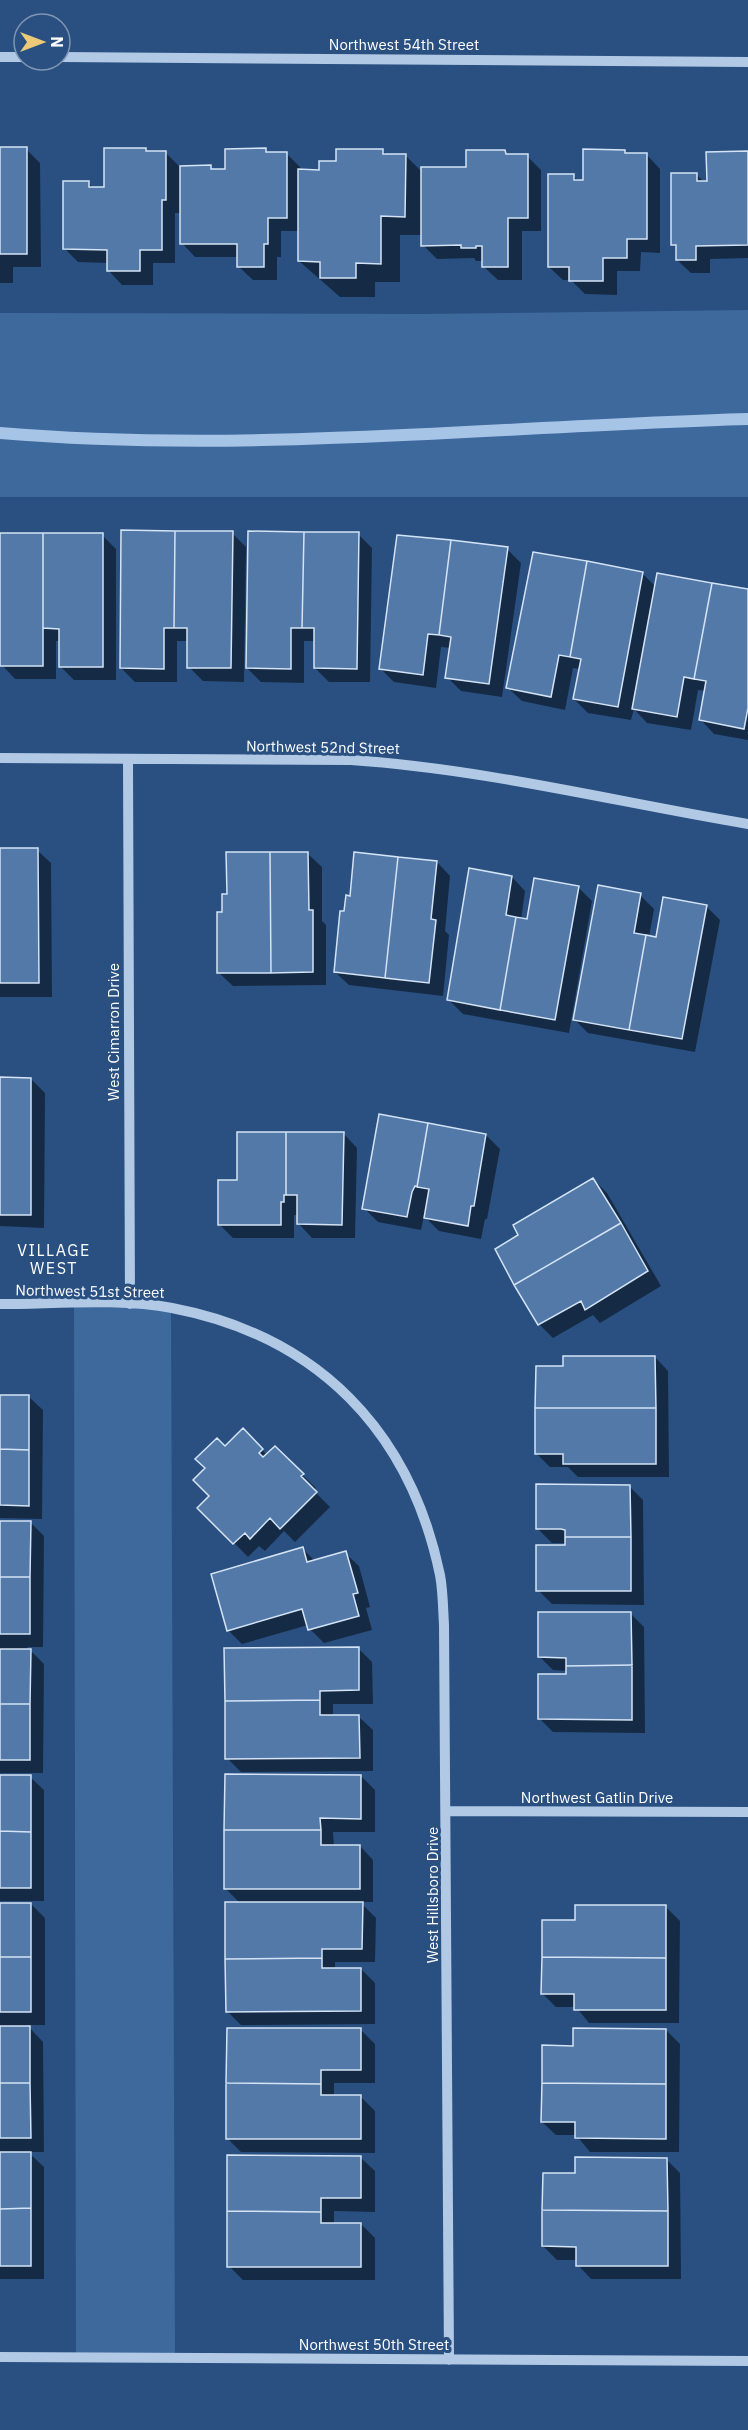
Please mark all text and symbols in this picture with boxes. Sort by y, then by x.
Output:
north arrow [12,12,72,72]
street label: Northwest 54th Street [329,35,479,54]
text: N [47,36,67,48]
street label: Northwest 52nd Street [246,736,400,758]
street label: West Cimarron Drive [104,963,123,1101]
district label: VILLAGE WEST [17,1240,91,1278]
street label: Northwest 51st Street [15,1280,165,1302]
street label: Northwest Gatlin Drive [521,1788,673,1807]
street label: West Hillsboro Drive [423,1827,442,1963]
street label: Northwest 50th Street [299,2335,449,2354]

